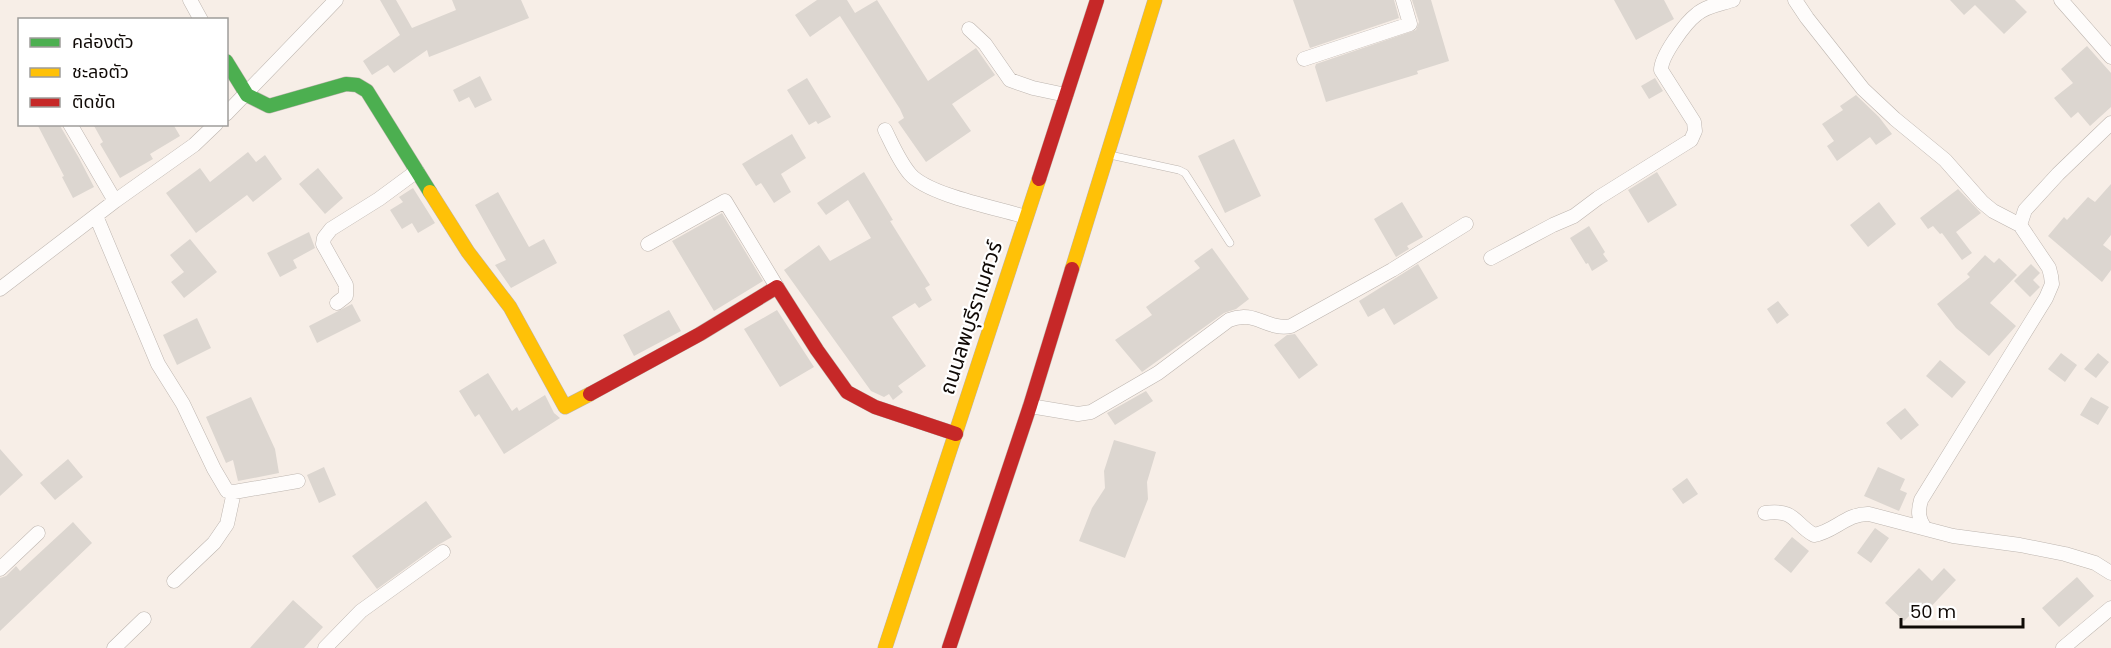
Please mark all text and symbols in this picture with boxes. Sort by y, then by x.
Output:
legend [18,18,228,126]
text: คล่องตัว [72,29,134,54]
text: ชะลอตัว [72,59,129,84]
text: ติดขัด [72,89,115,114]
street label: ถนนลพบุรีราเมศวร์ [932,237,1009,398]
scale bar [1901,591,2022,629]
text: 50 m [1910,599,1956,624]

